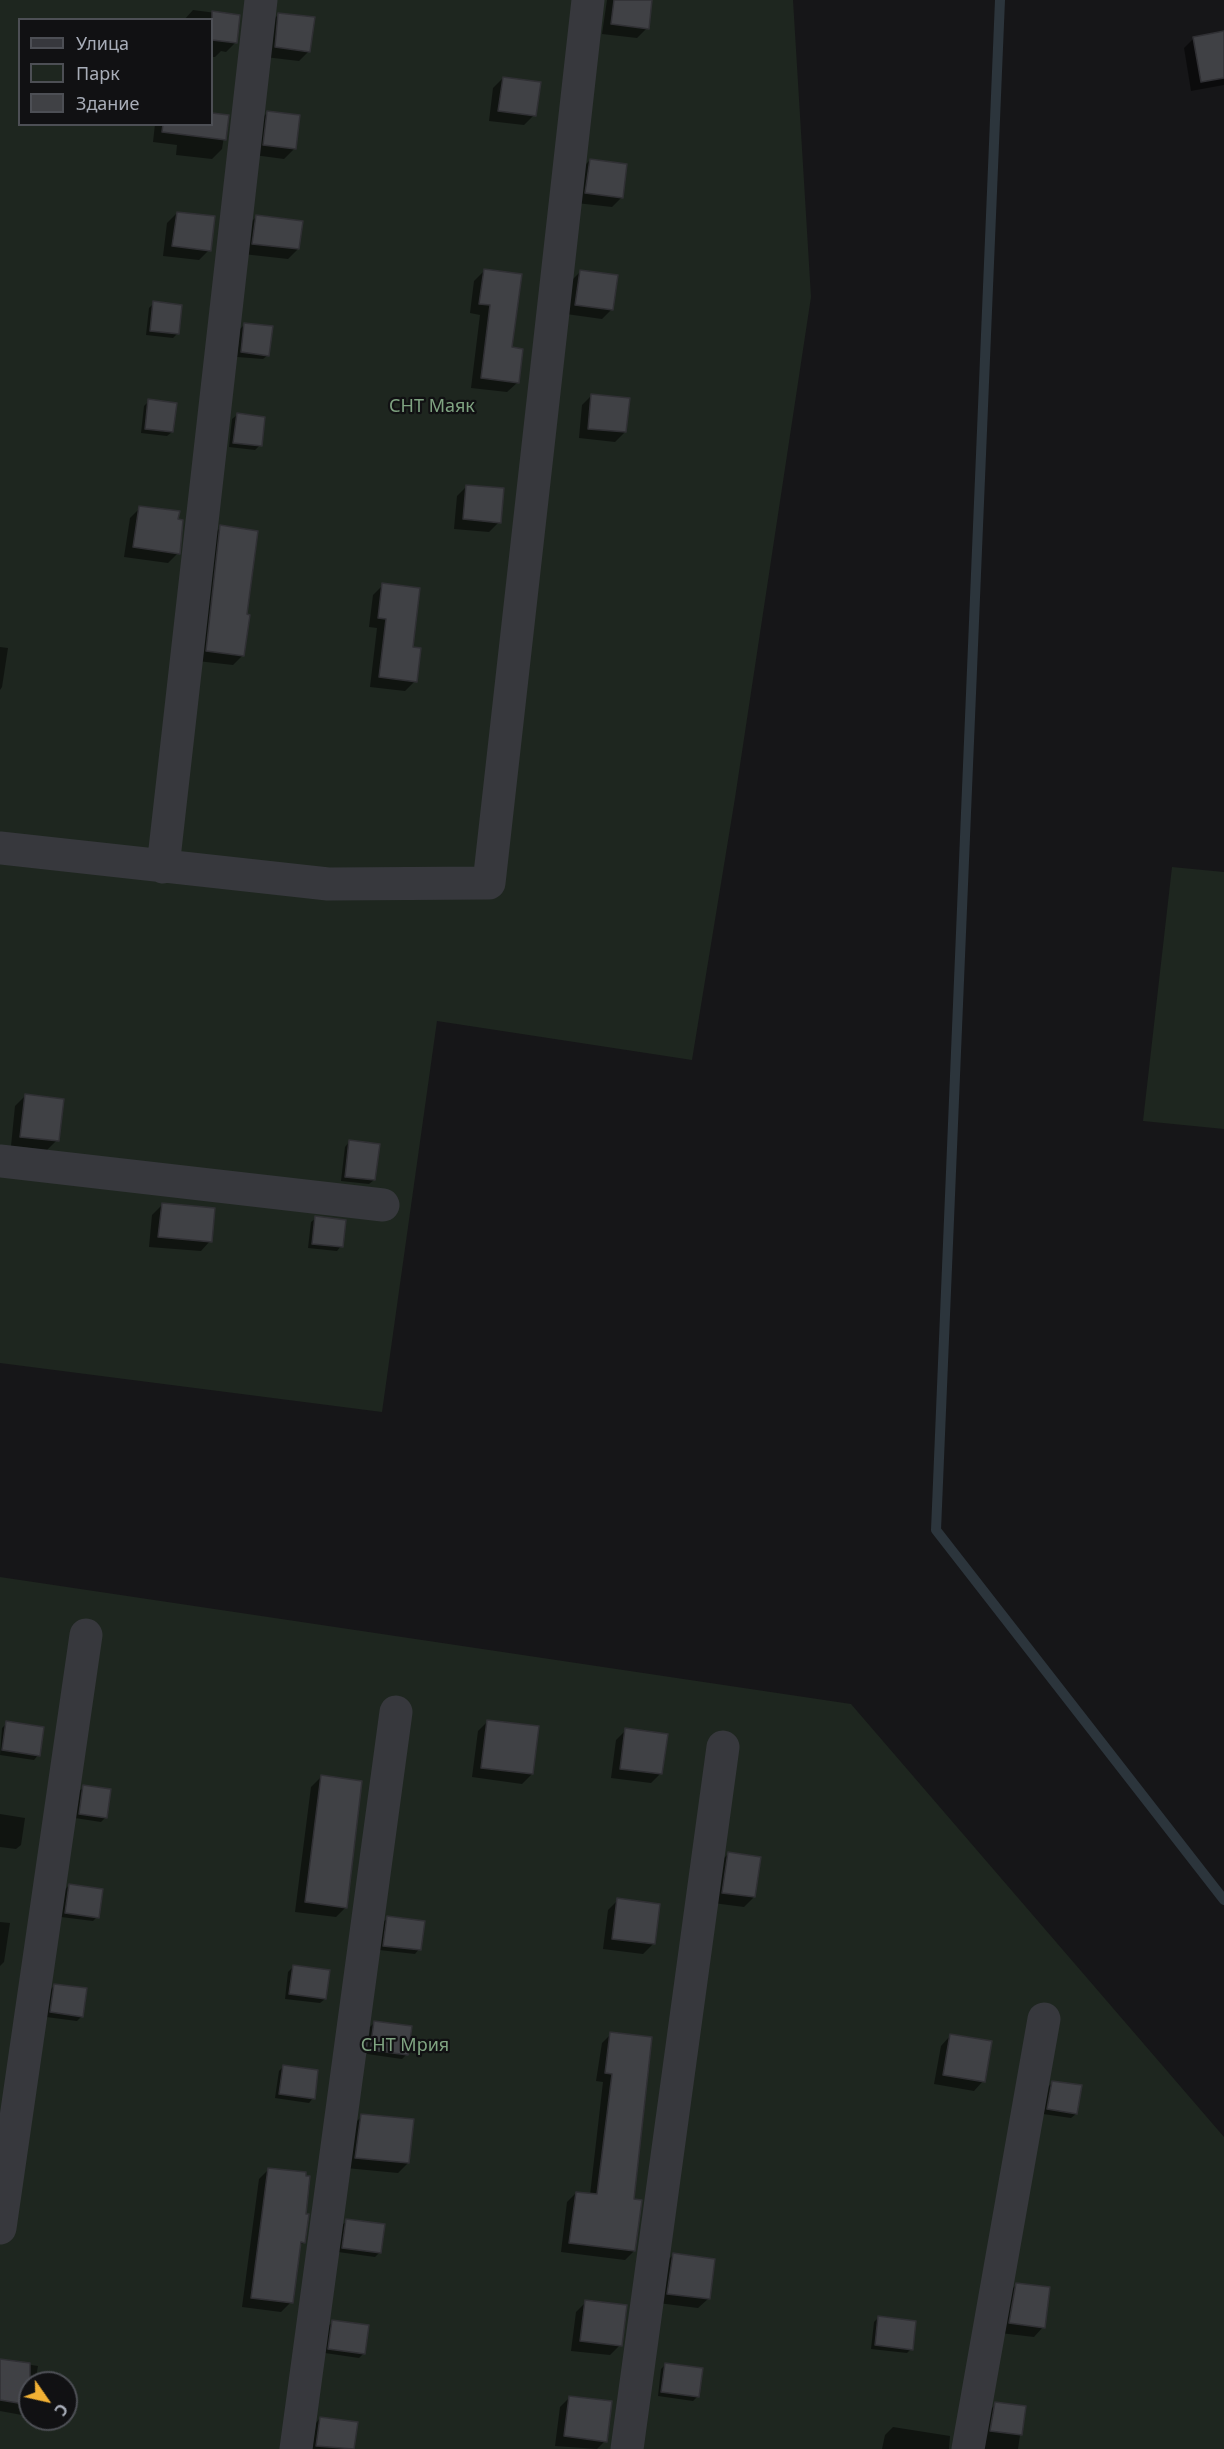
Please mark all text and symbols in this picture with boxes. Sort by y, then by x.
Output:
legend [18,18,213,126]
text: Улица [76,31,129,55]
text: Парк [76,61,120,85]
text: Здание [76,91,139,115]
park label: СНТ Маяк [389,396,475,418]
park label: СНТ Мрия [361,2035,449,2057]
north arrow [18,2371,78,2431]
text: С [49,2400,73,2420]

